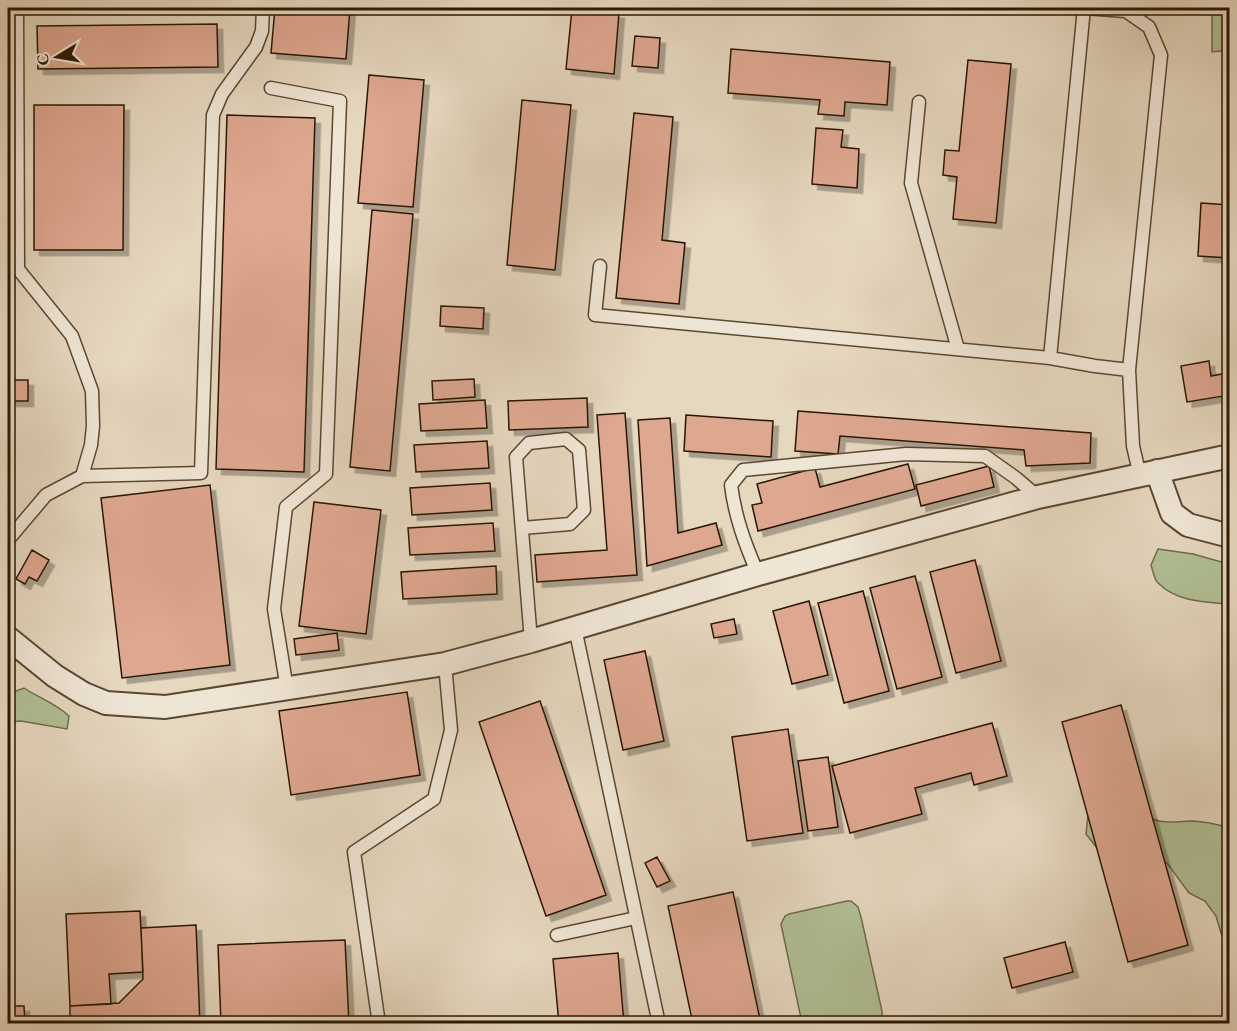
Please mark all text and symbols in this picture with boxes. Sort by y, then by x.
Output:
north arrow [27,27,87,87]
text: С [31,52,54,67]

